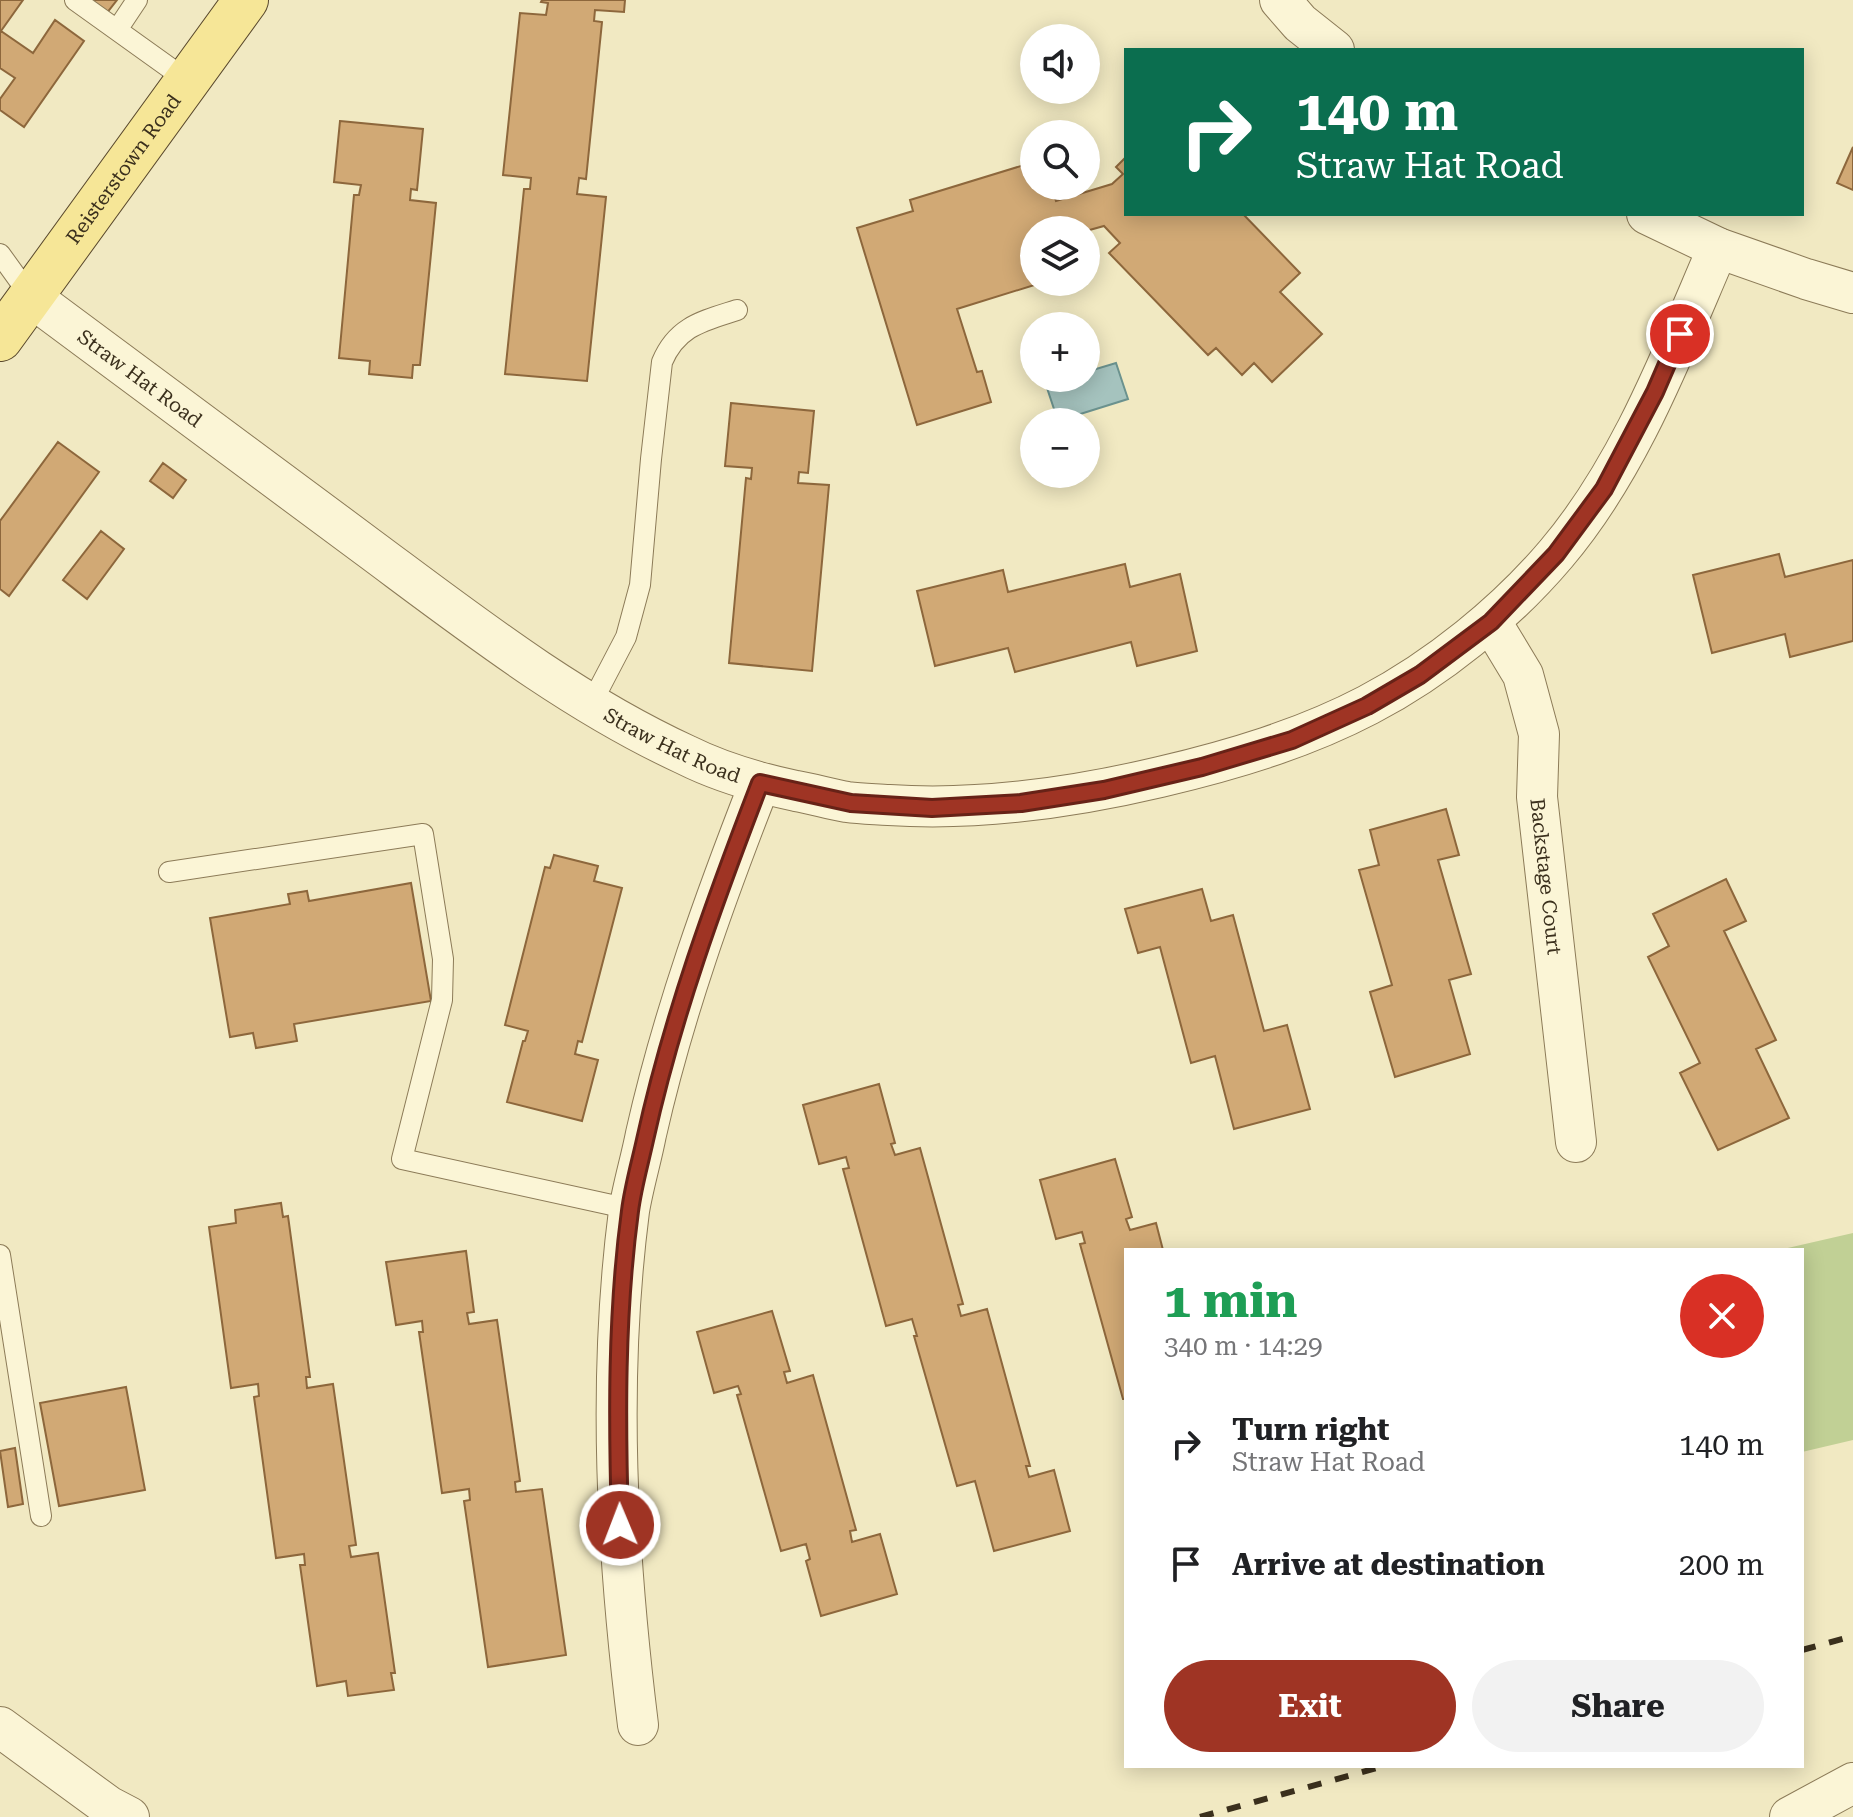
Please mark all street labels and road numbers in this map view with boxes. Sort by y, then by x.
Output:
street label: Reisterstown Road [61,89,186,249]
street label: Straw Hat Road [73,324,207,432]
street label: Straw Hat Road [600,703,744,788]
street label: Backstage Court [1525,797,1567,957]

